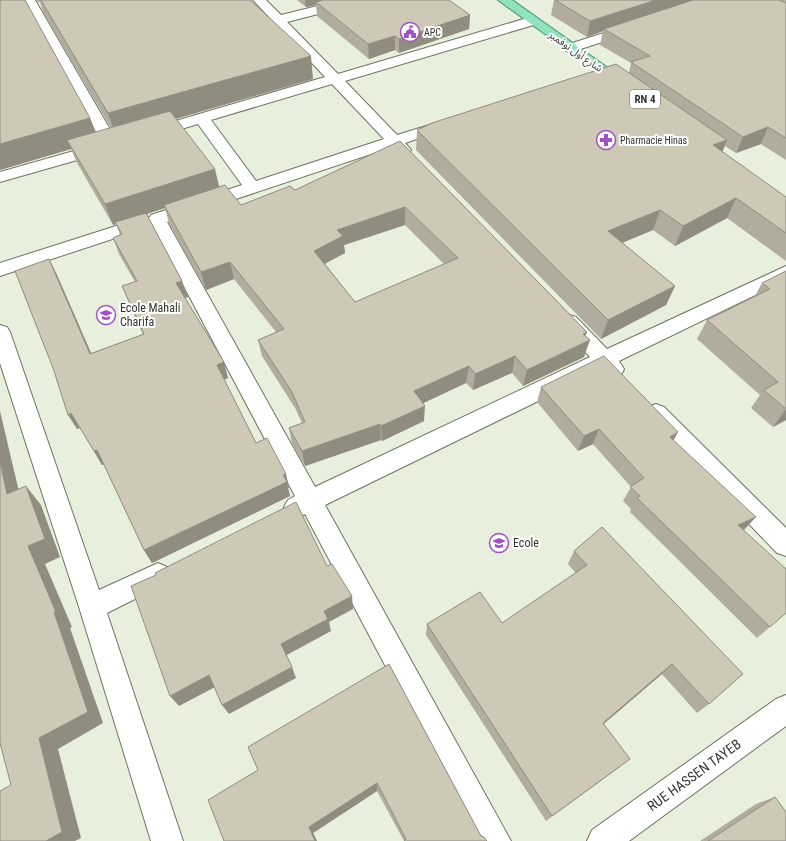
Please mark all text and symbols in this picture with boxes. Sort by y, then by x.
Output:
public building icon: APC [399,21,421,43]
place label: APC [424,27,441,38]
street label: شارع أول نوفمبر [545,28,605,76]
road number: RN 4 [630,90,660,108]
pharmacy icon: Pharmacie Hinas [595,129,617,151]
place label: Pharmacie Hinas [620,135,688,146]
place label: Ecole Mahali Charifa [120,301,180,329]
school or university icon: Ecole Mahali Charifa [95,304,117,326]
school or university icon: Ecole [488,532,510,554]
place label: Ecole [513,536,539,550]
street label: RUE HASSEN TAYEB [644,736,744,814]

